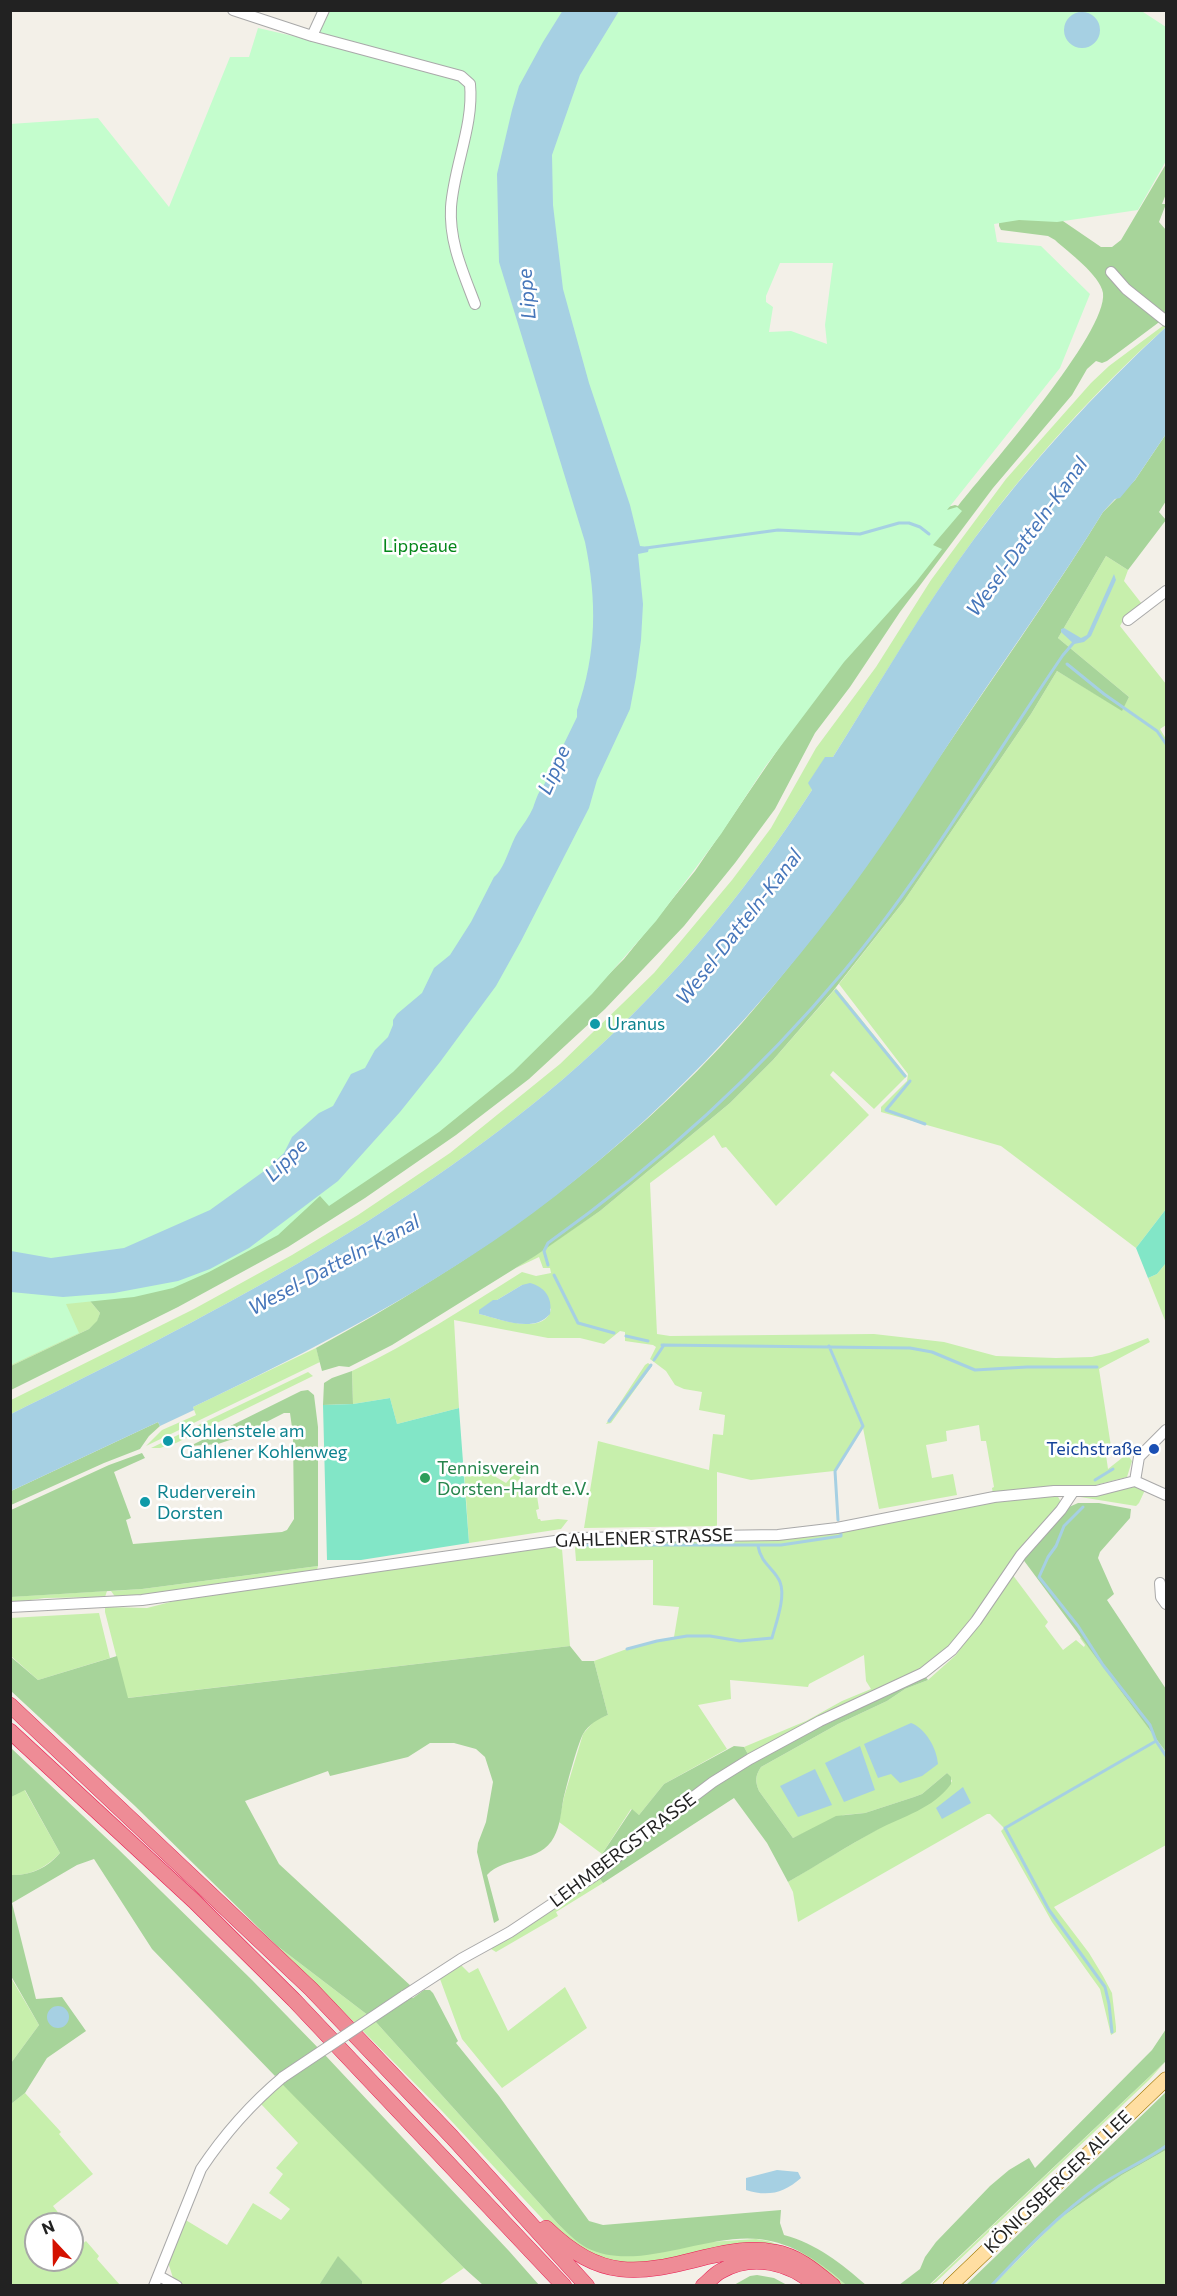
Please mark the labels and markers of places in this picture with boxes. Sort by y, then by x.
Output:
place label: Uranus [607,1013,665,1035]
marker: Uranus [588,1017,602,1031]
place label: Kohlenstele am Gahlener Kohlenweg [180,1420,347,1462]
marker: Kohlenstele am Gahlener Kohlenweg [161,1434,175,1448]
place label: Teichstraße [1046,1438,1142,1460]
marker: Teichstraße [1147,1442,1161,1456]
place label: Tennisverein Dorsten-Hardt e.V. [437,1457,590,1500]
marker: Tennisverein Dorsten-Hardt e.V. [418,1471,432,1485]
place label: Ruderverein Dorsten [157,1481,256,1524]
marker: Ruderverein Dorsten [138,1495,152,1509]

